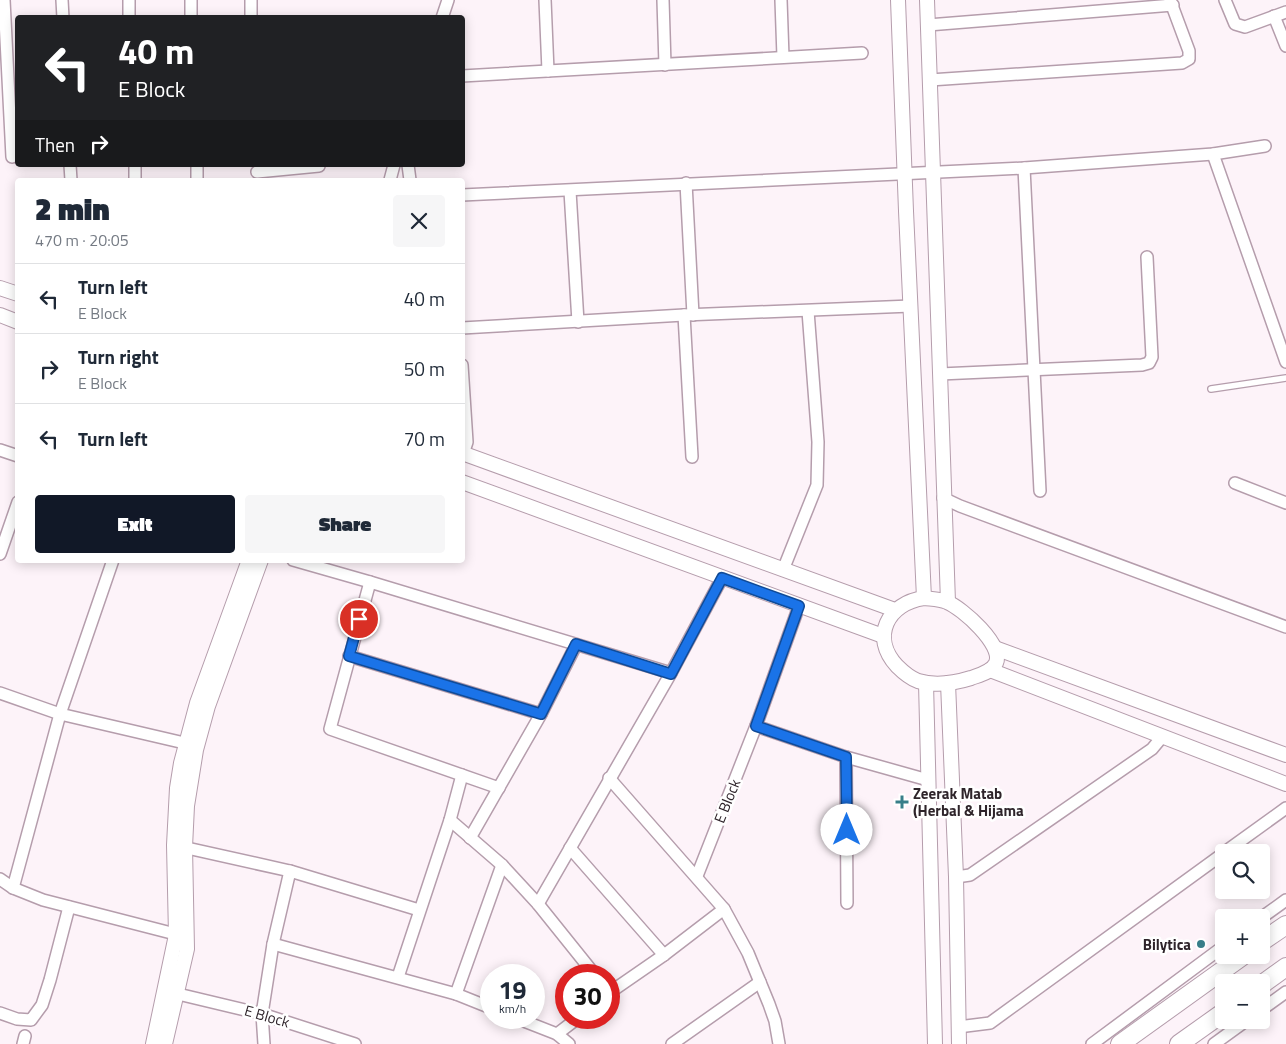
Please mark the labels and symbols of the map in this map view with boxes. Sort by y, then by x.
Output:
pin [338,598,380,640]
street label: E Block [708,775,746,827]
place label: Zeerak Matab (Herbal & Hijama [913,782,1024,822]
marker: Zeerak Matab (Herbal & Hijama [895,795,909,809]
position arrow [820,803,872,855]
place label: Bilytica [1143,933,1191,956]
marker: Bilytica [1195,938,1207,950]
speed limit sign: 30 [555,964,620,1029]
street label: E Block [242,999,292,1033]

